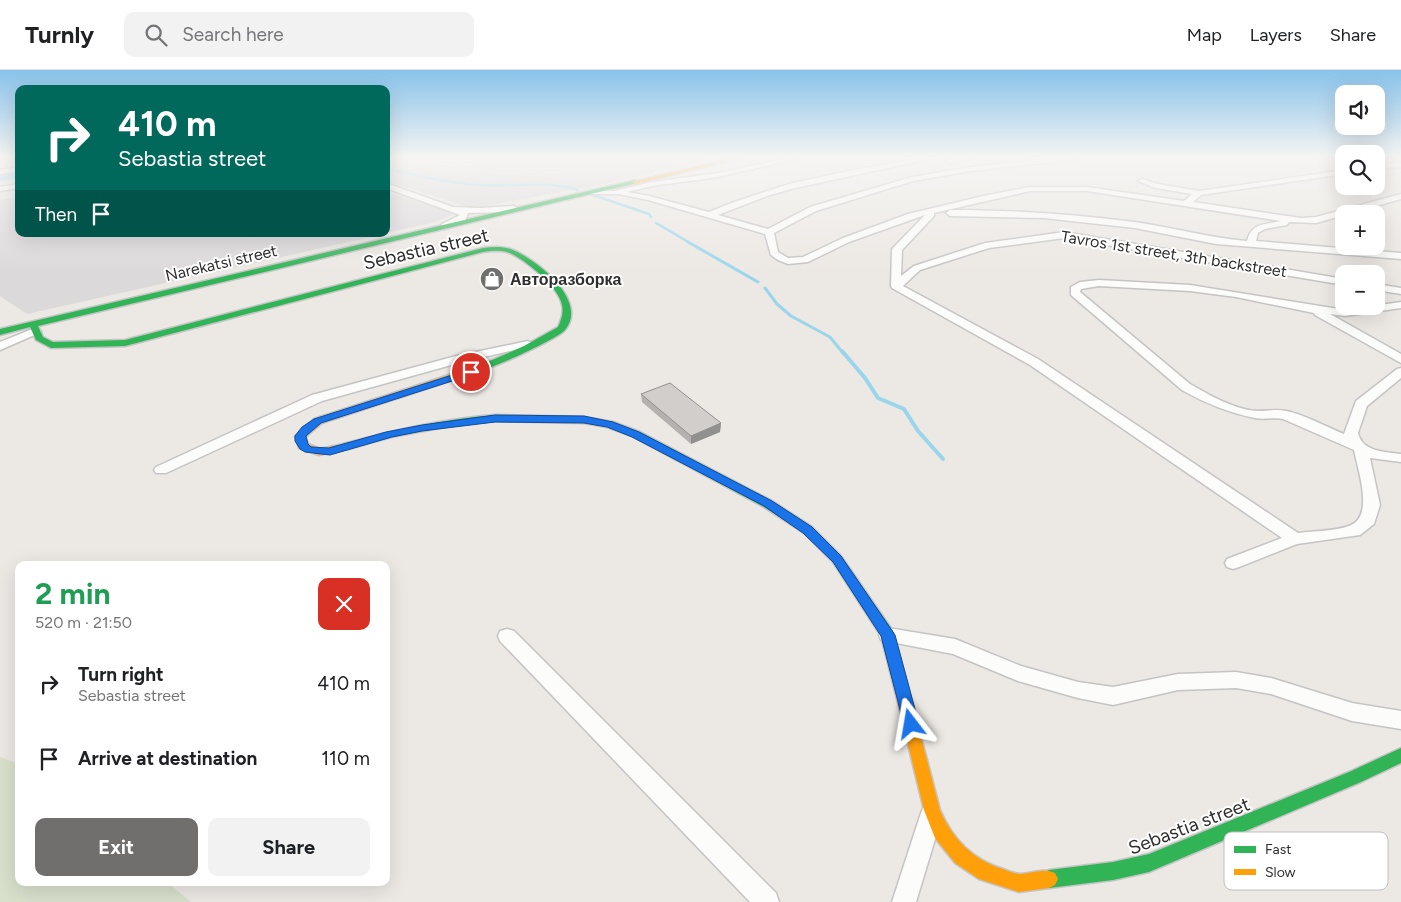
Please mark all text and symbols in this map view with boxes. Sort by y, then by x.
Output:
search box [124,12,474,57]
text: Turnly [25,20,94,49]
icon: search [142,21,170,49]
text: Search here [182,23,284,46]
text: Map [1187,24,1222,46]
text: Layers [1250,24,1302,46]
text: Share [1330,24,1376,46]
map controls [1335,85,1385,315]
button: sound [1335,85,1385,135]
text: 410 m [118,103,216,145]
icon: right [35,105,100,170]
text: Sebastia street [118,145,266,172]
button: search [1335,145,1385,195]
icon: arrive [87,200,115,228]
text: Then [35,203,77,226]
button: + [1335,205,1385,255]
street label: Sebastia street [361,223,491,275]
street label: Tavros 1st street, 3th backstreet [1060,227,1288,281]
street label: Narekatsi street [163,241,279,285]
button: − [1335,265,1385,315]
shop icon: Авторазборка [479,266,505,292]
place label: Авторазборка [510,270,621,289]
pin [450,351,492,393]
icon: arrive [457,358,485,386]
text: 2 min [35,575,111,612]
button: close [318,578,370,630]
text: 520 m · 21:50 [35,613,132,632]
text: Turn right [78,663,164,686]
icon: right [35,670,63,698]
text: 410 m [317,672,370,695]
text: Sebastia street [78,686,186,705]
position arrow [884,697,936,749]
icon: arrive [35,745,63,773]
text: Arrive at destination [78,747,257,770]
text: 110 m [321,747,370,770]
street label: Sebastia street [1125,792,1253,860]
button: Exit [35,818,198,876]
button: Share [208,818,370,876]
legend [1224,832,1388,890]
text: Fast [1265,841,1291,858]
text: Slow [1265,864,1296,881]

